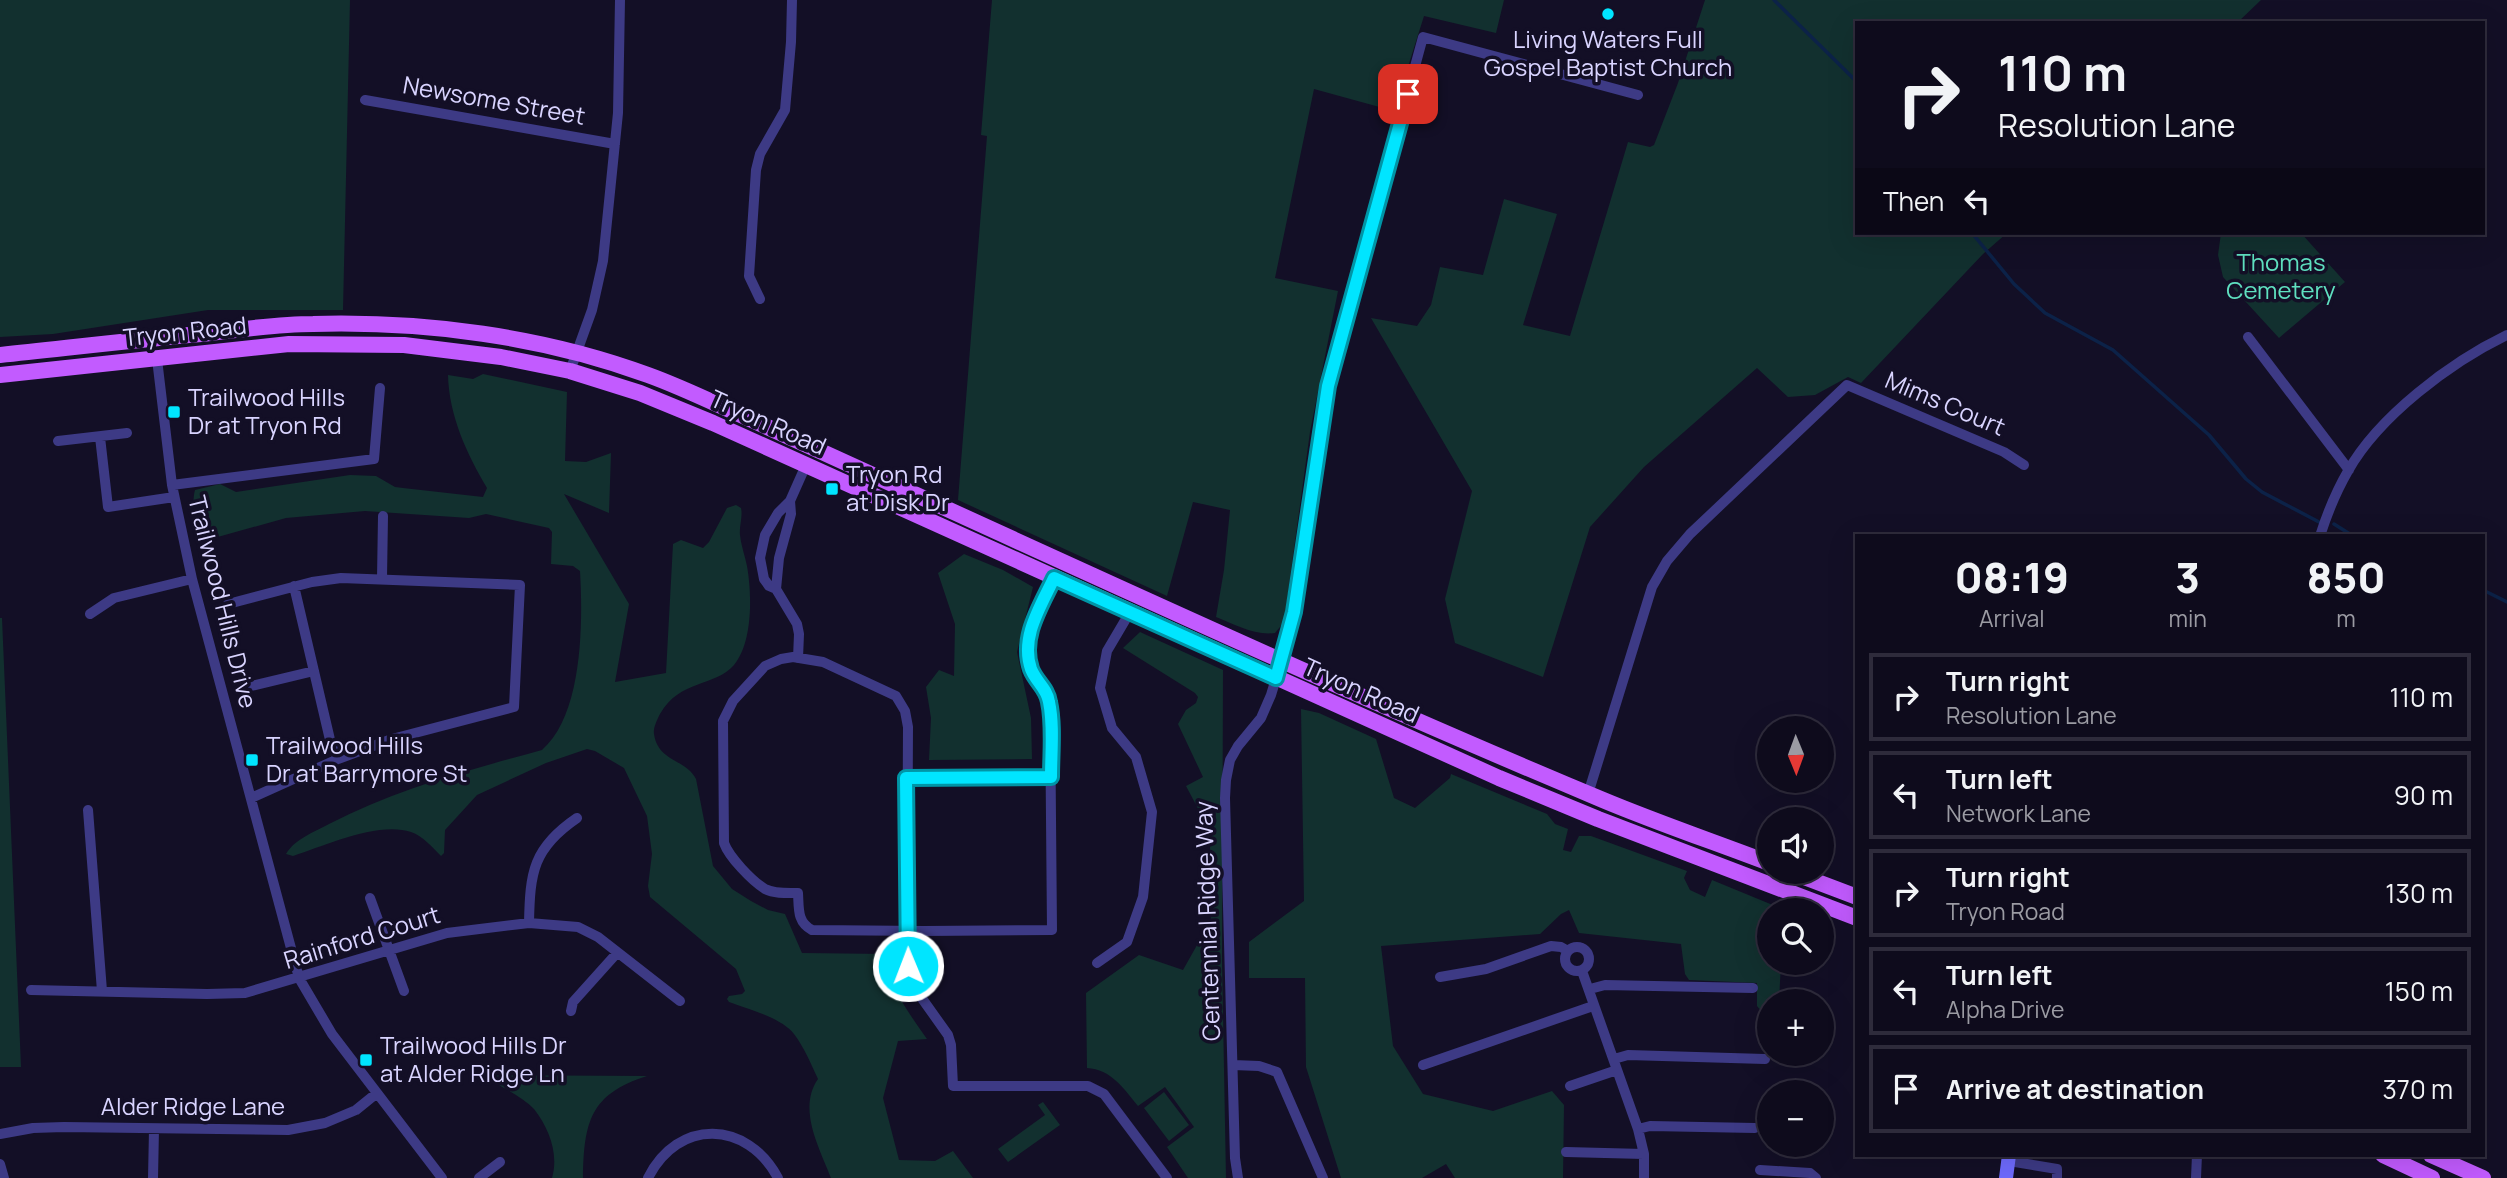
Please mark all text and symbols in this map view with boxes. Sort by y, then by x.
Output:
marker: Living Waters Full Gospel Baptist Church [1600,6,1616,22]
place label: Living Waters Full Gospel Baptist Church [1484,22,1732,83]
text: 110 m [1998,39,2127,106]
icon: right [1883,49,1974,140]
pin [1378,64,1438,124]
street label: Newsome Street [401,67,588,132]
icon: arrive [1389,75,1427,113]
text: Resolution Lane [1998,103,2235,147]
icon: left [1958,182,1996,220]
text: Then [1883,183,1944,219]
park label: Thomas Cemetery [2226,245,2336,306]
street label: Tryon Road [121,308,248,353]
street label: Mims Court [1880,363,2011,443]
place label: Trailwood Hills Dr at Tryon Rd [188,380,345,441]
street label: Tryon Road [705,381,832,462]
marker: Trailwood Hills Dr at Tryon Rd [166,404,182,420]
place label: Tryon Rd at Disk Dr [846,457,950,518]
marker: Tryon Rd at Disk Dr [824,481,840,497]
street label: Trailwood Hills Drive [181,492,266,711]
text: 08:19 [1954,548,2069,606]
text: 3 [2175,548,2200,606]
text: 850 [2306,548,2386,606]
text: Arrival [1979,602,2045,634]
text: min [2168,602,2207,634]
text: m [2336,602,2356,634]
street label: Tryon Road [1298,649,1425,730]
text: Turn right [1946,663,2070,699]
icon: right [1887,678,1925,716]
text: 110 m [2390,679,2453,715]
text: Resolution Lane [1946,699,2117,731]
north arrow [1757,716,1834,793]
map controls [1757,716,1834,1157]
place label: Trailwood Hills Dr at Barrymore St [266,728,467,789]
marker: Trailwood Hills Dr at Barrymore St [244,752,260,768]
text: Turn left [1946,761,2053,797]
icon: left [1887,776,1925,814]
text: 90 m [2394,777,2453,813]
text: Network Lane [1946,797,2091,829]
street label: Centennial Ridge Way [1186,800,1227,1042]
button: sound [1757,807,1834,884]
text: Turn right [1946,859,2070,895]
icon: right [1887,874,1925,912]
text: 130 m [2385,875,2453,911]
text: Tryon Road [1946,895,2065,927]
street label: Rainford Court [279,897,444,976]
button: search [1757,898,1834,975]
position arrow [871,929,945,1003]
text: Turn left [1946,957,2053,993]
icon: left [1887,972,1925,1010]
text: 150 m [2385,973,2453,1009]
button: + [1757,989,1834,1066]
text: Alpha Drive [1946,993,2064,1025]
place label: Trailwood Hills Dr at Alder Ridge Ln [380,1028,567,1089]
marker: Trailwood Hills Dr at Alder Ridge Ln [358,1052,374,1068]
icon: arrive [1887,1070,1925,1108]
text: Arrive at destination [1946,1071,2204,1107]
text: 370 m [2382,1071,2453,1107]
button: − [1757,1080,1834,1157]
street label: Alder Ridge Lane [101,1089,285,1122]

